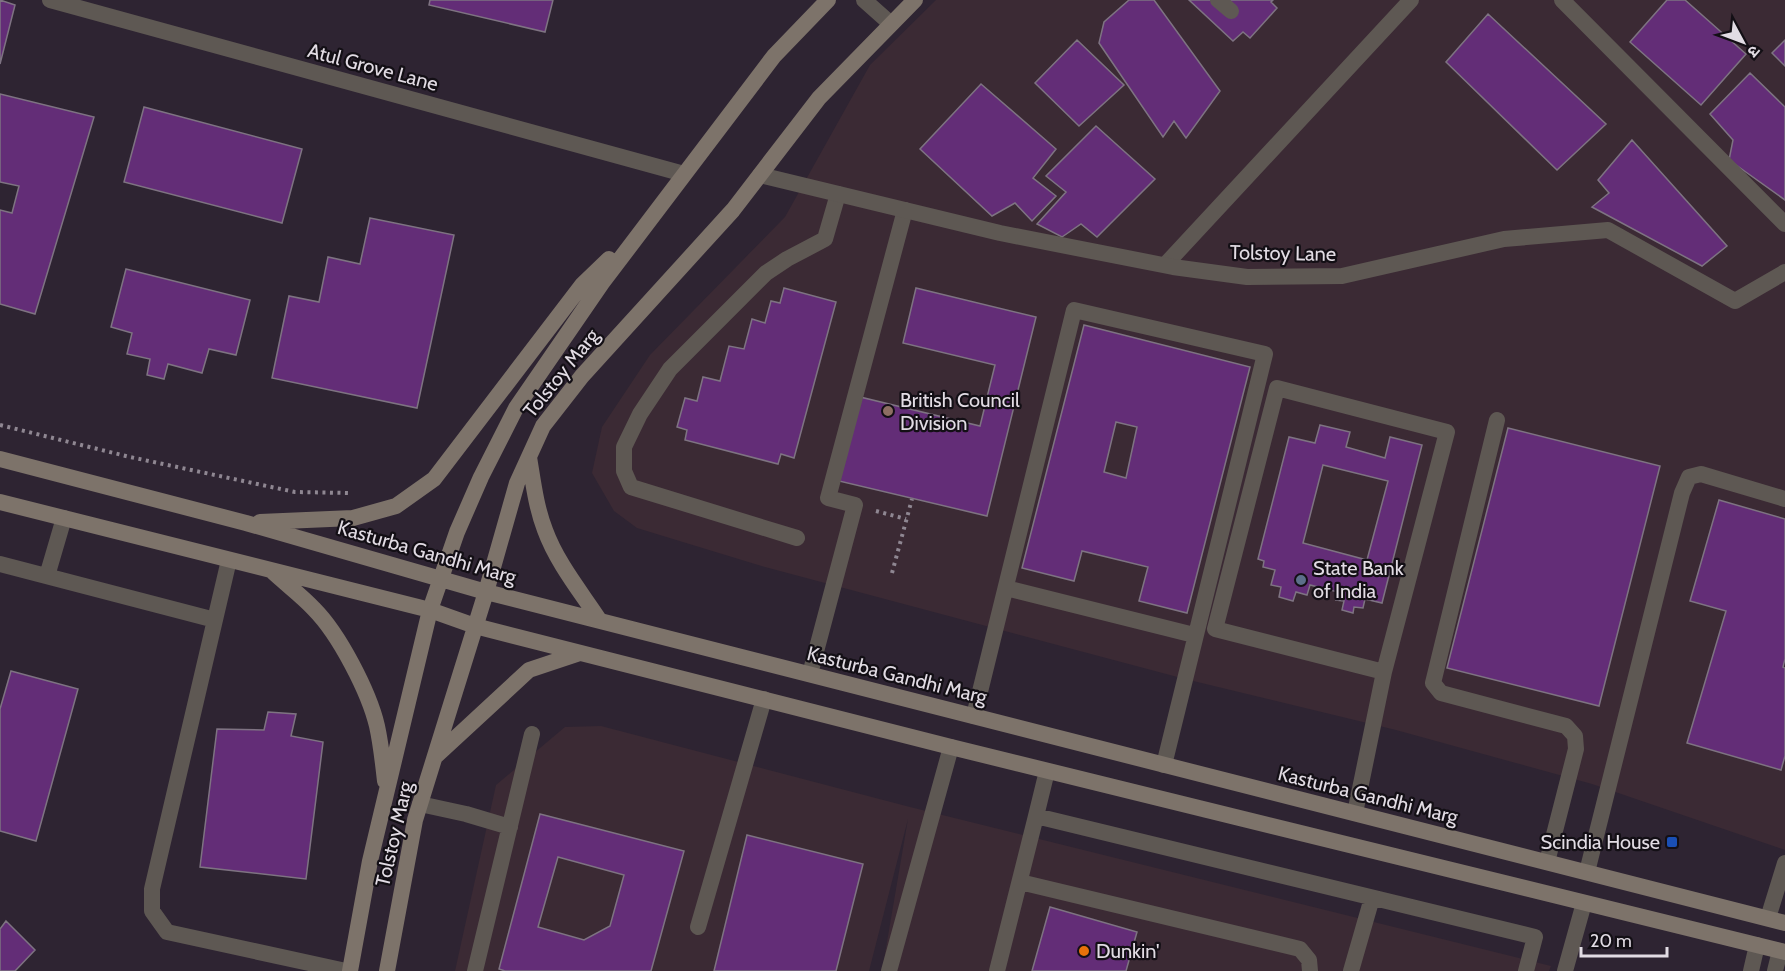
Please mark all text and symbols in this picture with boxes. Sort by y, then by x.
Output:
north arrow [1713,12,1773,72]
street label: Atul Grove Lane [305,38,441,96]
text: उ [1743,42,1764,62]
street label: Tolstoy Lane [1230,240,1336,266]
street label: Tolstoy Marg [518,323,605,422]
place label: British Council Division [900,388,1020,435]
marker: British Council Division [881,404,895,418]
street label: Kasturba Gandhi Marg [335,515,520,589]
place label: State Bank of India [1313,556,1404,603]
marker: State Bank of India [1294,573,1308,587]
street label: Kasturba Gandhi Marg [804,641,991,709]
street label: Kasturba Gandhi Marg [1275,761,1462,829]
street label: Tolstoy Marg [370,778,418,889]
place label: Scindia House [1541,830,1660,854]
marker: Scindia House [1665,835,1679,849]
scale bar [1581,920,1666,958]
text: 20 m [1590,930,1632,952]
place label: Dunkin' [1096,939,1160,963]
marker: Dunkin' [1077,944,1091,958]

